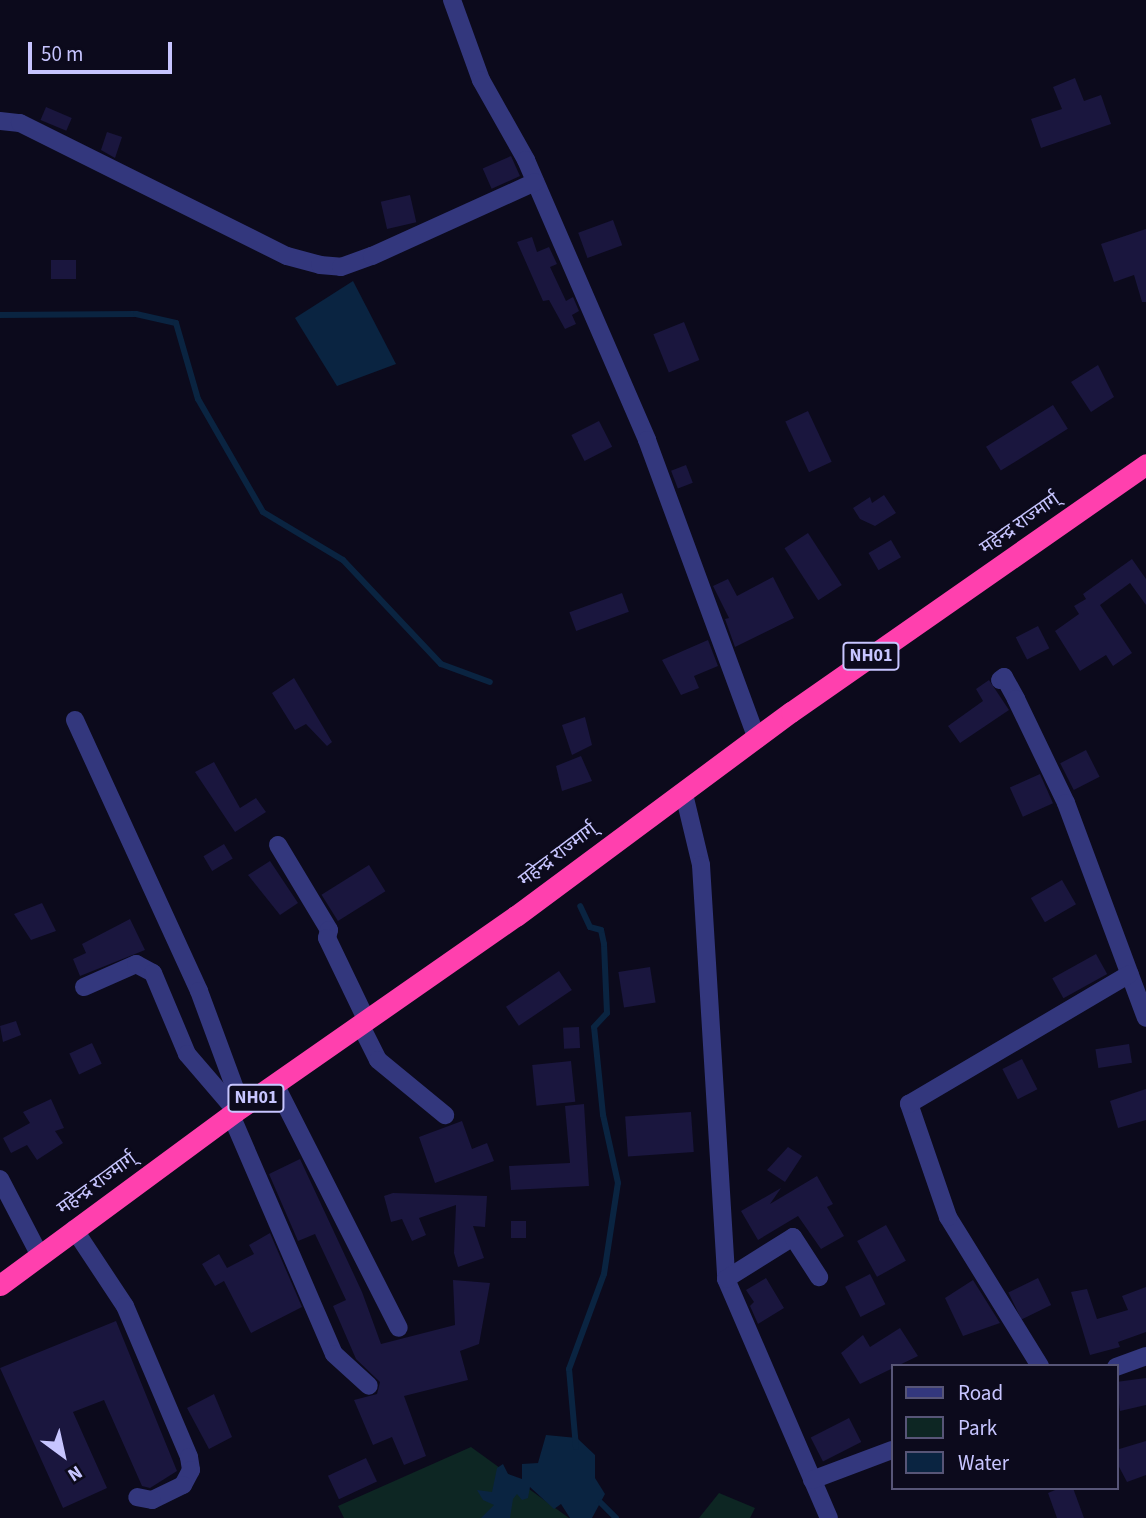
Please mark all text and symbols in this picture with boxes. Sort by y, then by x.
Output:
scale bar [32,28,175,72]
text: 50 m [41,39,83,69]
street label: महेन्द्र राज्मार्ग् [976,488,1064,560]
road number: NH01 [841,642,901,670]
street label: महेन्द्र राज्मार्ग् [515,818,601,892]
road number: NH01 [226,1084,286,1112]
street label: महेन्द्र राज्मार्ग् [53,1148,141,1220]
legend [890,1364,1118,1490]
text: Road [958,1378,1003,1408]
text: Park [958,1413,997,1443]
north arrow [28,1420,98,1490]
text: Water [958,1448,1009,1478]
text: N [62,1458,87,1488]

